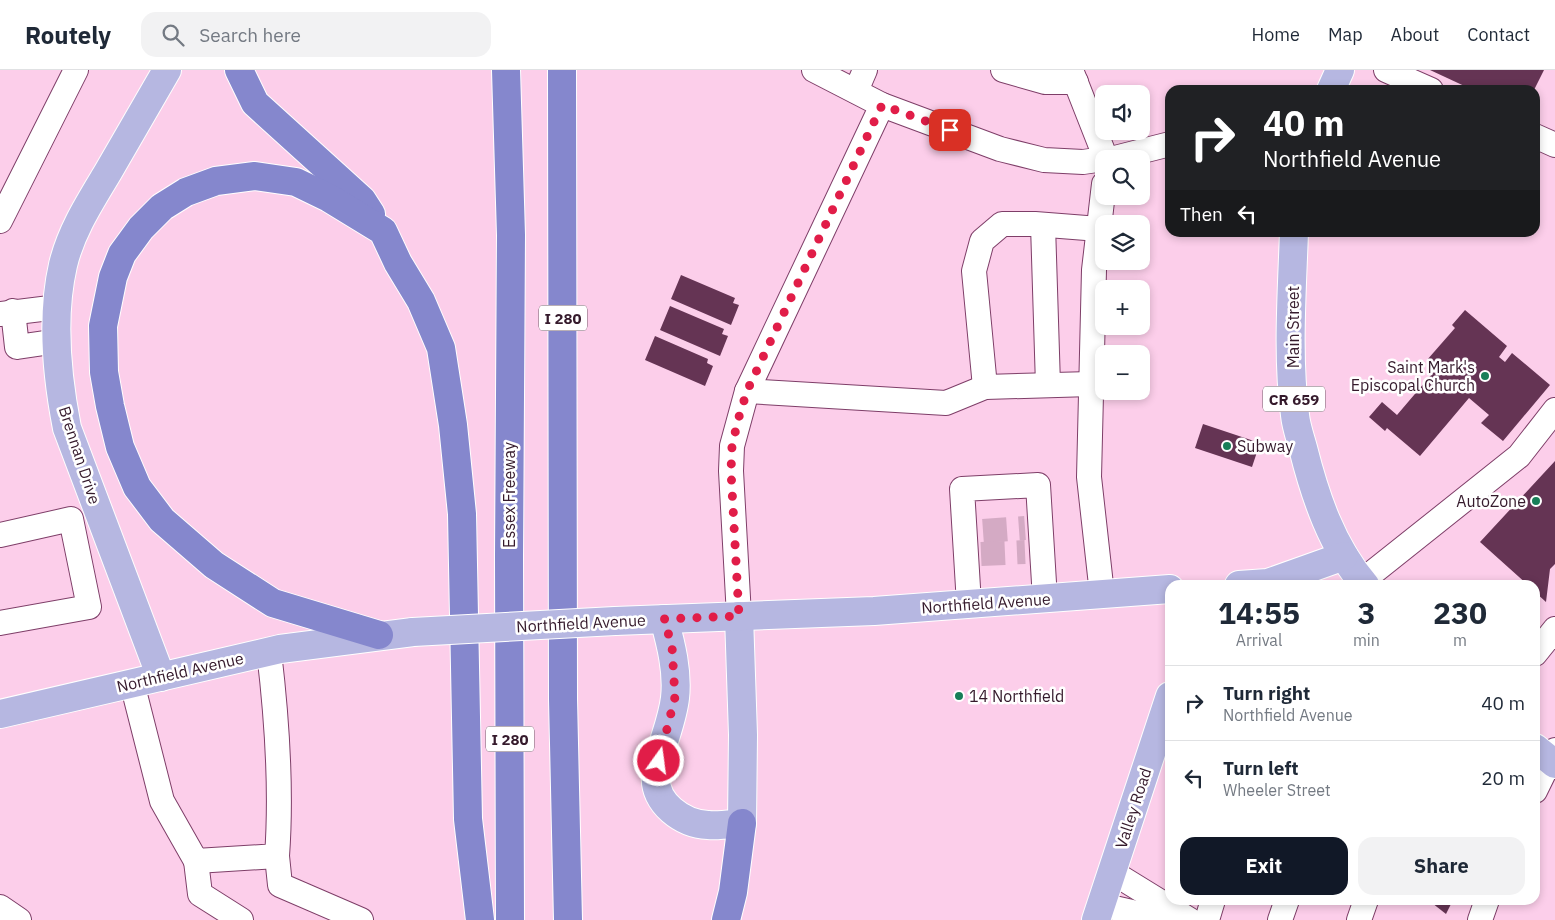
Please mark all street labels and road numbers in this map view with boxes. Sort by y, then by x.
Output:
street label: Main Street [1283,286,1303,368]
road number: I 280 [539,306,587,330]
road number: CR 659 [1263,386,1325,412]
street label: Brennan Drive [55,404,105,507]
street label: Essex Freeway [499,442,519,548]
street label: Northfield Avenue [921,588,1052,617]
street label: Northfield Avenue [516,610,646,636]
street label: Northfield Avenue [115,648,246,696]
road number: I 280 [486,726,534,752]
street label: Valley Road [1111,765,1155,851]

